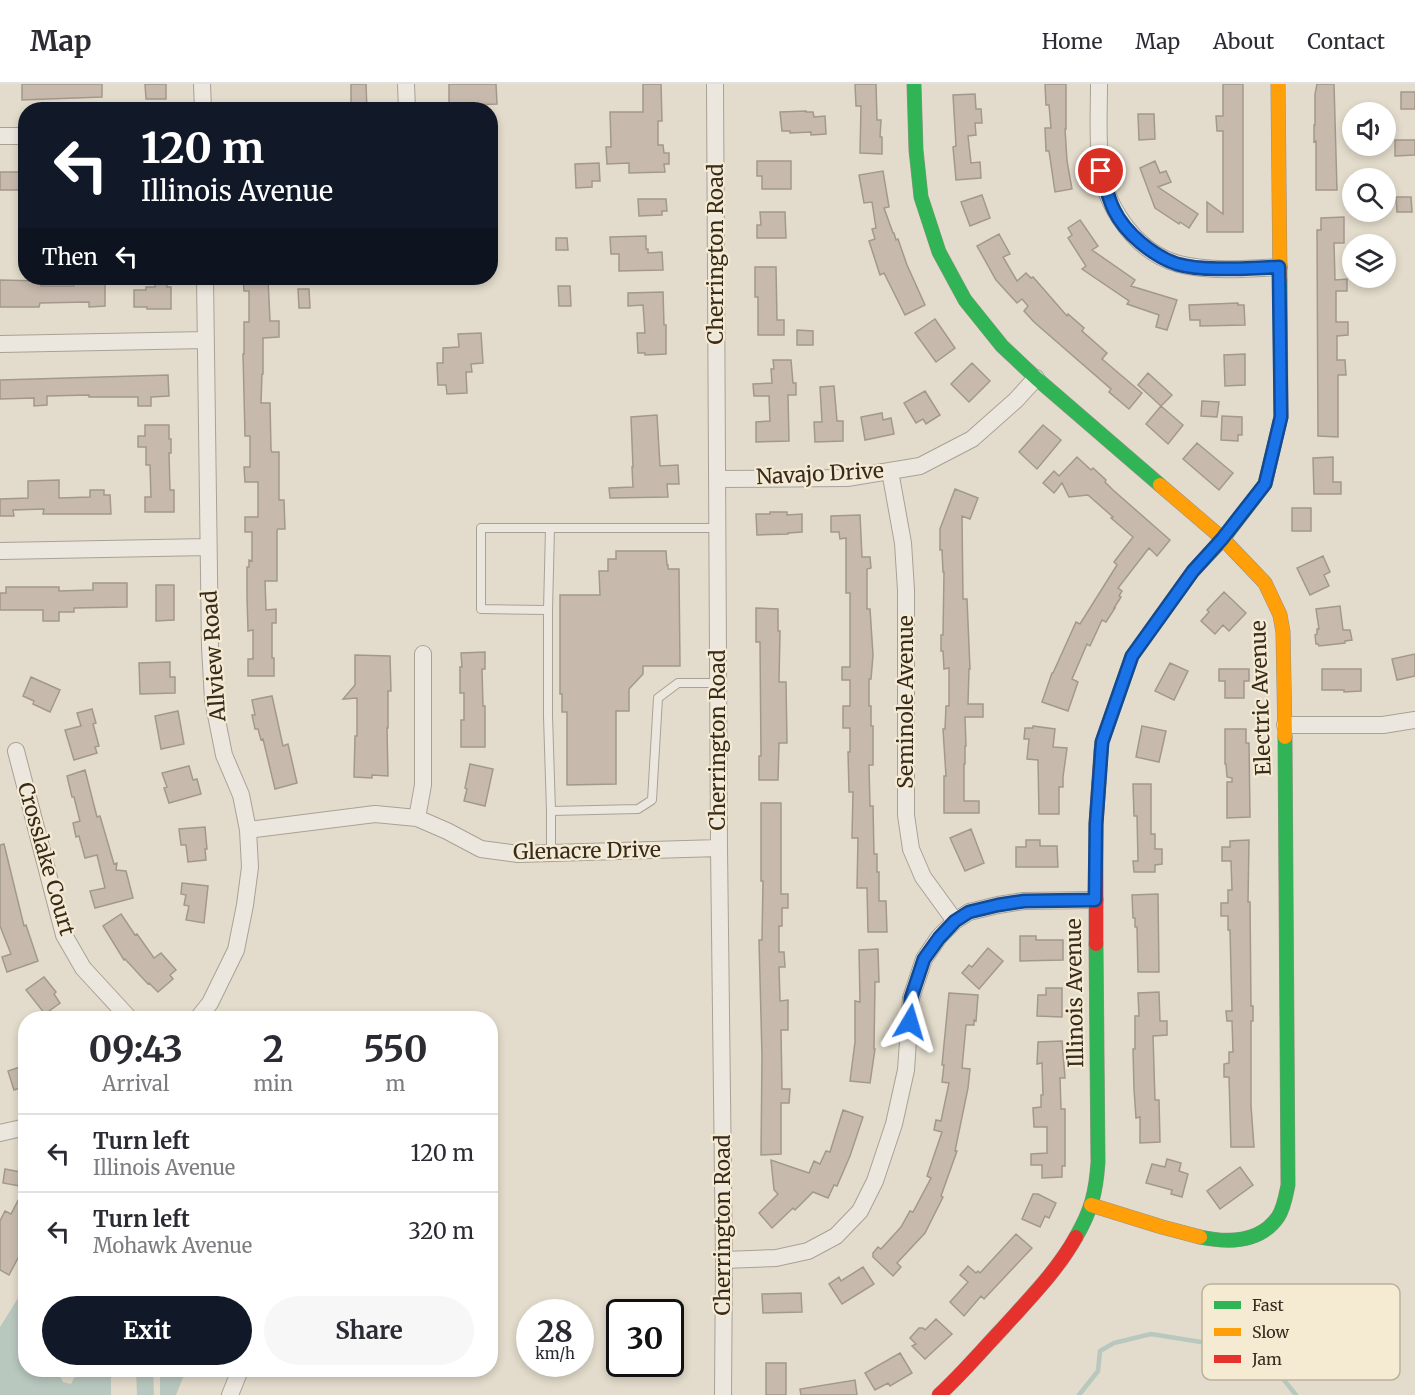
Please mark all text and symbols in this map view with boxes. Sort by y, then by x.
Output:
text: Map [30,23,92,59]
text: Home [1042,28,1102,55]
text: Map [1135,28,1180,55]
text: About [1213,28,1274,55]
text: Contact [1307,28,1385,55]
map controls [1342,102,1396,288]
button: sound [1342,102,1396,156]
text: 120 m [141,122,264,174]
icon: left [42,126,120,204]
pin [1075,145,1126,196]
icon: arrive [1084,154,1117,187]
street label: Cherrington Road [702,163,729,344]
button: search [1342,168,1396,222]
text: Illinois Avenue [141,174,333,208]
button: layers [1342,234,1396,288]
icon: left [110,240,143,273]
text: Then [42,243,98,271]
street label: Navajo Drive [755,457,885,490]
street label: Allview Road [195,589,232,724]
street label: Seminole Avenue [892,615,919,789]
street label: Electric Avenue [1244,620,1277,776]
street label: Cherrington Road [704,649,731,830]
street label: Crosslake Court [12,779,81,938]
street label: Glenacre Drive [513,836,661,865]
street label: Illinois Avenue [1060,918,1089,1068]
position arrow [878,990,942,1054]
text: 09:43 [88,1027,183,1072]
text: 2 [263,1027,284,1072]
text: 550 [364,1027,428,1072]
text: Arrival [102,1071,169,1096]
text: min [253,1071,293,1096]
text: m [386,1071,405,1096]
text: Turn left [93,1127,190,1155]
street label: Cherrington Road [709,1134,736,1315]
icon: left [42,1137,75,1170]
text: 120 m [410,1139,474,1167]
text: Illinois Avenue [93,1155,235,1180]
text: Turn left [93,1205,190,1233]
icon: left [42,1215,75,1248]
text: 320 m [408,1217,474,1245]
text: Mohawk Avenue [93,1233,252,1258]
legend [1202,1284,1400,1380]
text: Fast [1252,1295,1285,1315]
button: Exit [42,1296,252,1365]
button: Share [264,1296,474,1365]
speed limit sign: 30 [606,1299,684,1377]
text: 28 [537,1312,573,1350]
text: Slow [1252,1322,1290,1342]
text: km/h [535,1344,575,1363]
text: Jam [1251,1349,1282,1369]

